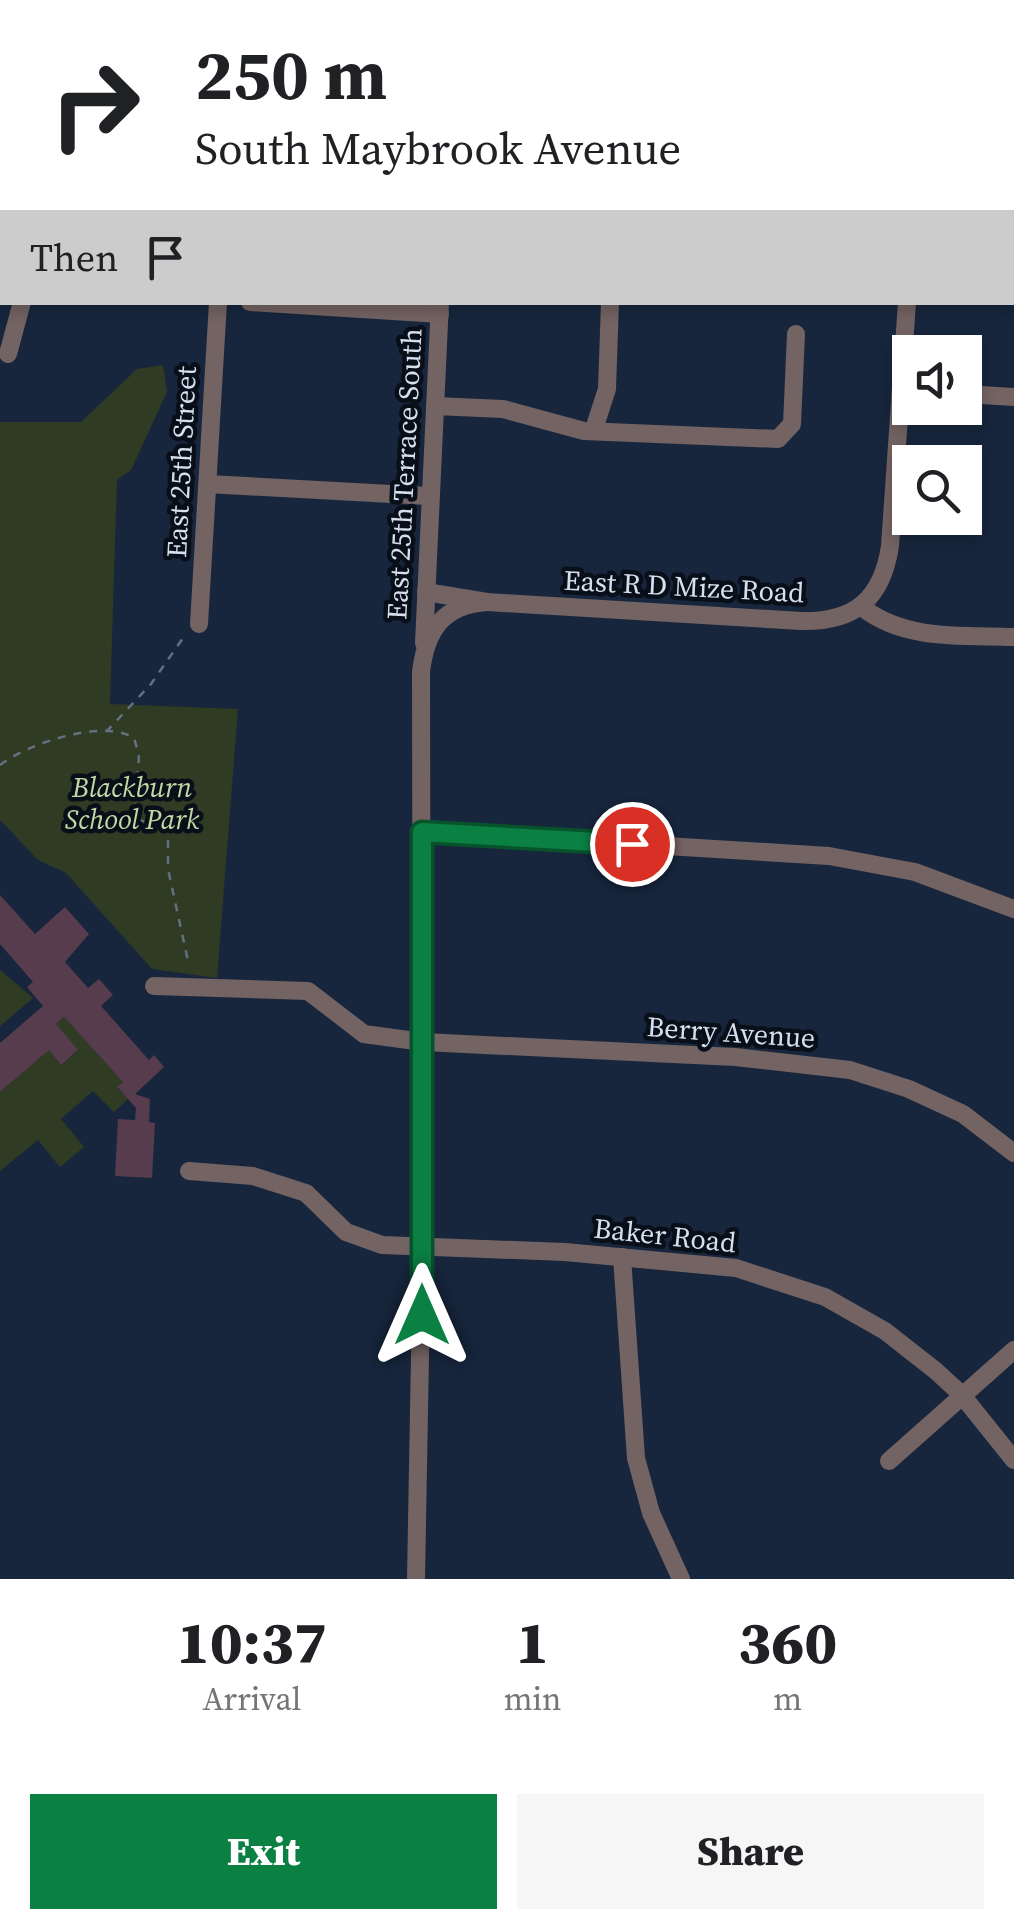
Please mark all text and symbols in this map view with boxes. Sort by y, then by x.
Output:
text: 250 m [195,26,387,122]
icon: right [30,40,160,170]
text: South Maybrook Avenue [195,117,681,179]
icon: arrive [138,230,193,285]
text: Then [30,232,118,284]
street label: East 25th Terrace South [377,327,431,621]
map controls [892,335,982,535]
button: sound [892,335,982,425]
street label: East 25th Street [157,364,205,559]
button: search [892,445,982,535]
street label: East R D Mize Road [563,561,805,611]
park label: Blackburn School Park [65,768,200,838]
pin [590,802,675,887]
icon: arrive [605,817,660,872]
street label: Berry Avenue [646,1007,816,1057]
street label: Baker Road [592,1209,738,1261]
position arrow [370,1263,474,1367]
text: 10:37 [177,1601,327,1683]
text: 1 [516,1601,549,1683]
text: 360 [738,1601,837,1683]
text: Arrival [202,1677,301,1721]
text: min [504,1677,561,1721]
text: m [773,1677,802,1721]
button: Exit [30,1794,497,1909]
button: Share [517,1794,984,1909]

